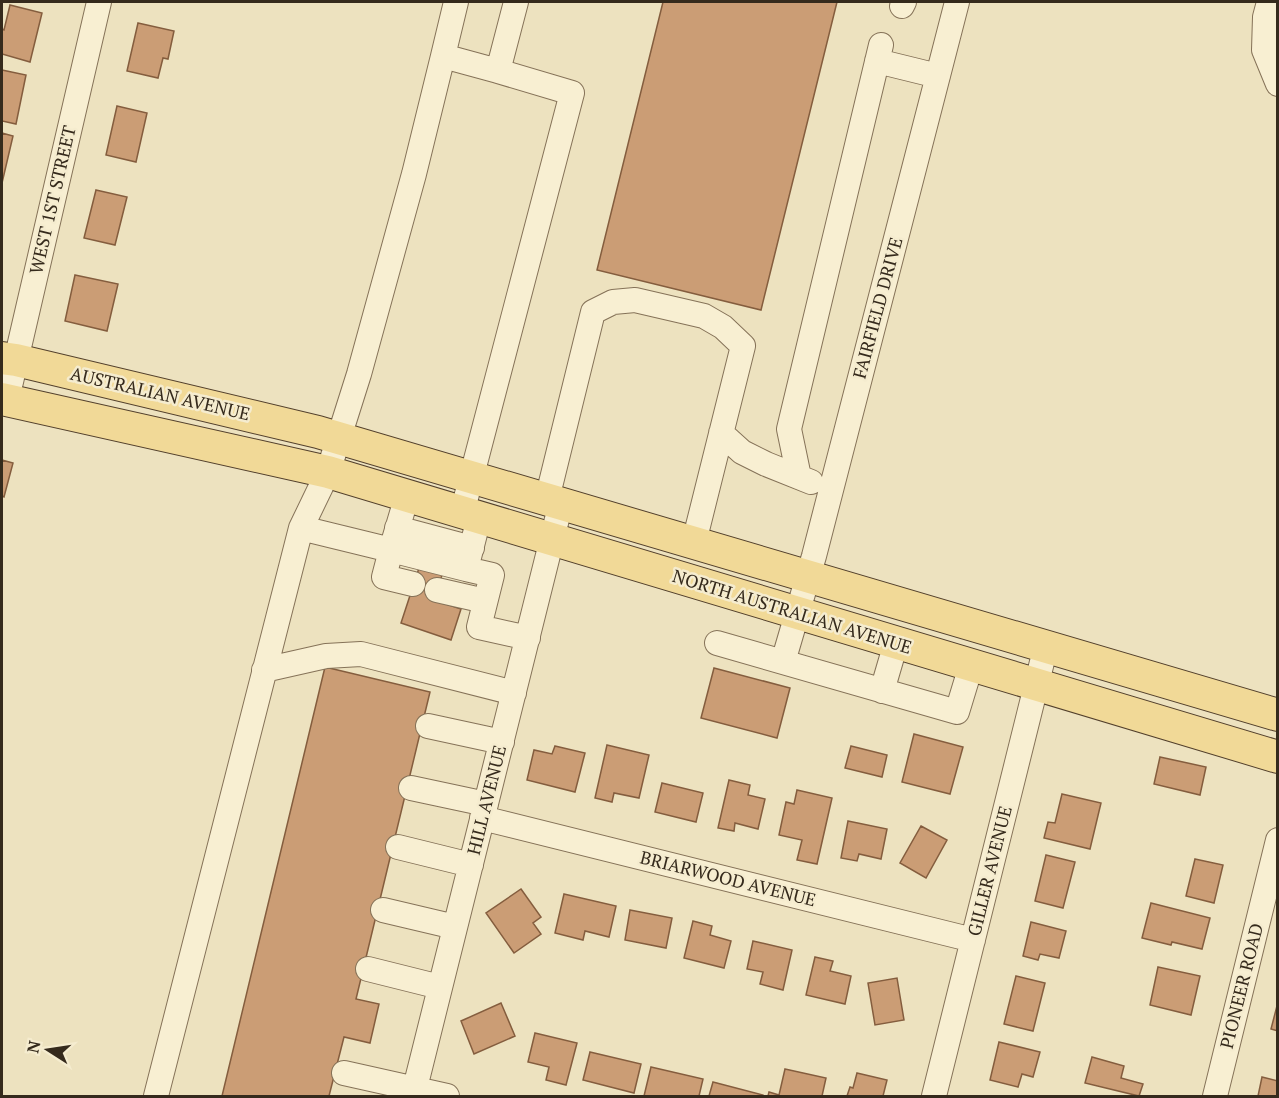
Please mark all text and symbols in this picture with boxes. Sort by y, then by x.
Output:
street label: WEST 1ST STREET [23,123,81,276]
street label: FAIRFIELD DRIVE [847,234,907,381]
street label: AUSTRALIAN AVENUE [68,361,252,425]
street label: NORTH AUSTRALIAN AVENUE [670,563,915,659]
street label: HILL AVENUE [461,742,511,857]
street label: GILLER AVENUE [961,803,1017,938]
street label: BRIARWOOD AVENUE [638,845,819,911]
street label: PIONEER ROAD [1214,920,1268,1051]
north arrow [18,1020,78,1080]
text: N [21,1039,45,1055]

